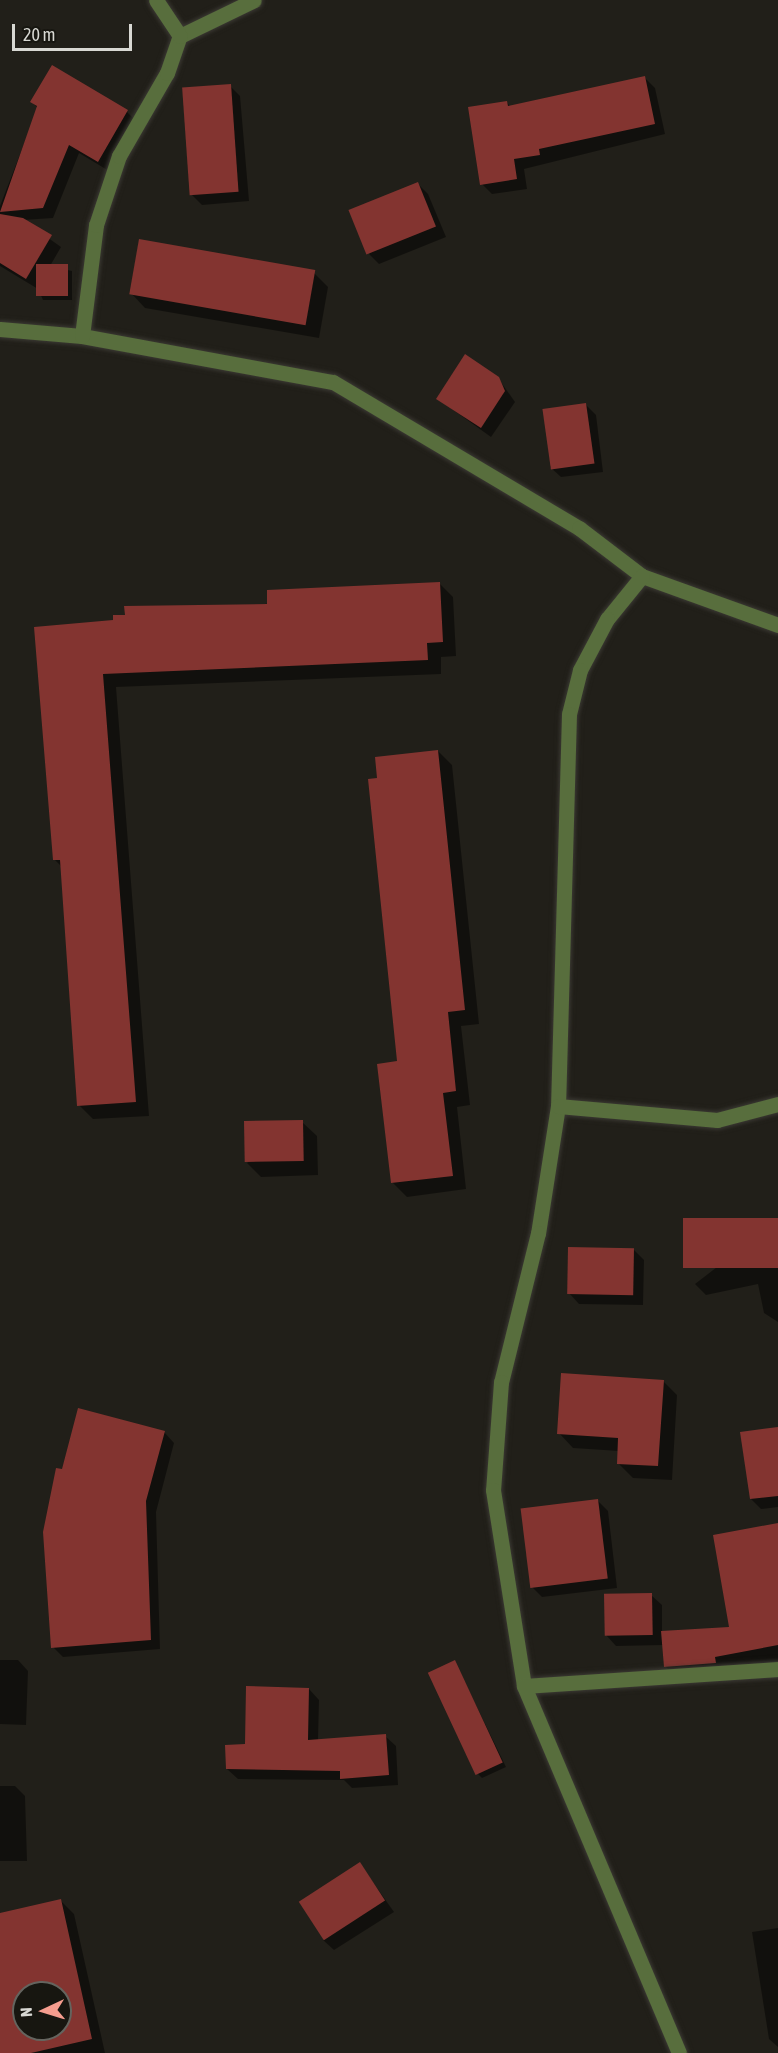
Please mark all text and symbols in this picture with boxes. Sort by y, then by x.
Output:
scale bar [15,12,135,50]
text: 20 m [23,24,55,45]
north arrow [12,1981,72,2041]
text: N [17,2007,35,2017]

